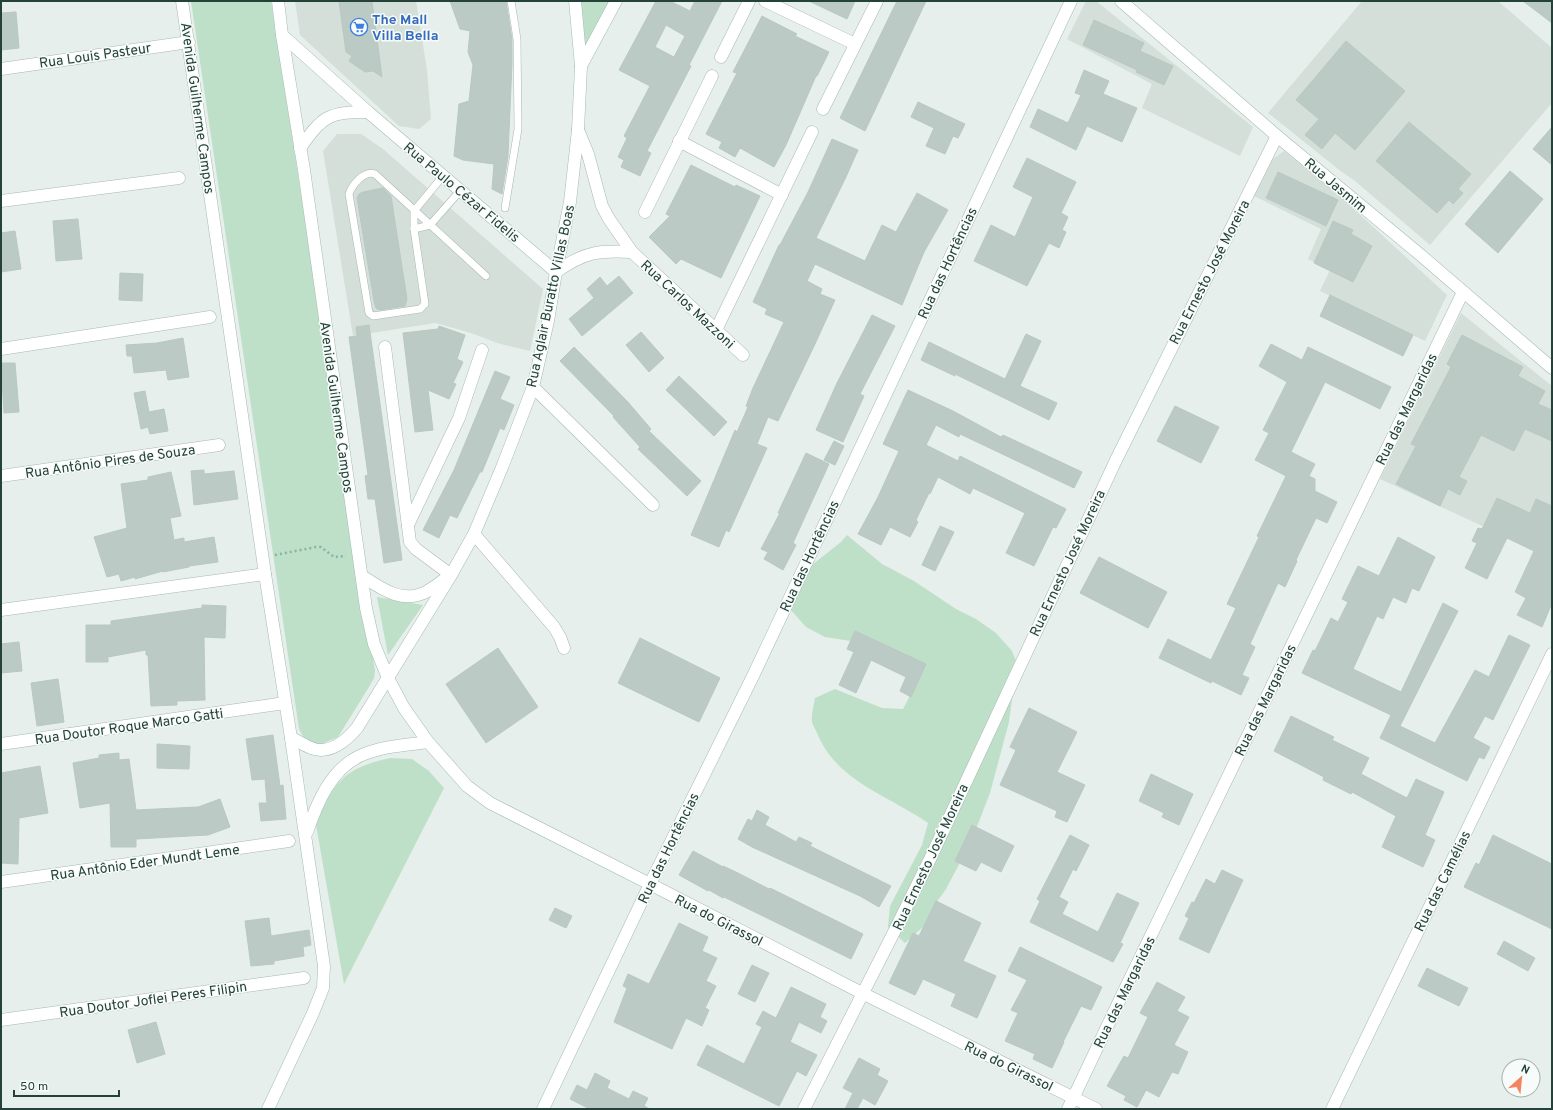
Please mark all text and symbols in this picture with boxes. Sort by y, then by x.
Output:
place label: The Mall Villa Bella [372,12,438,45]
supermarket icon: The Mall Villa Bella [349,17,369,37]
street label: Avenida Guilherme Campos [176,21,217,195]
street label: Rua Louis Pasteur [38,40,153,73]
street label: Rua Paulo Cézar Fidelis [399,139,523,247]
street label: Rua Jasmim [1300,155,1370,217]
street label: Rua Ernesto José Moreira [1166,198,1254,348]
street label: Rua Aglair Buratto Villas Boas [524,203,579,389]
street label: Rua das Hortências [915,205,982,322]
street label: Rua Carlos Mazzoni [636,257,737,353]
street label: Avenida Guilherme Campos [315,320,356,494]
street label: Rua das Margaridas [1373,351,1442,468]
street label: Rua Antônio Pires de Souza [24,442,196,483]
street label: Rua Ernesto José Moreira [1027,488,1110,640]
street label: Rua das Hortências [777,498,844,615]
street label: Rua das Margaridas [1232,642,1301,759]
street label: Rua Doutor Roque Marco Gatti [34,706,225,749]
street label: Rua Ernesto José Moreira [890,782,973,934]
street label: Rua das Hortências [635,790,704,907]
street label: Rua das Camélias [1412,828,1475,935]
street label: Rua Antônio Eder Mundt Leme [49,842,241,885]
street label: Rua do Girassol [671,892,765,951]
street label: Rua das Margaridas [1091,934,1160,1051]
street label: Rua Doutor Joflei Peres Filipin [58,979,248,1022]
street label: Rua do Girassol [961,1038,1056,1096]
north arrow [1501,1058,1541,1098]
text: N [1518,1062,1532,1078]
scale bar [14,1072,119,1098]
text: 50 m [20,1079,48,1095]

